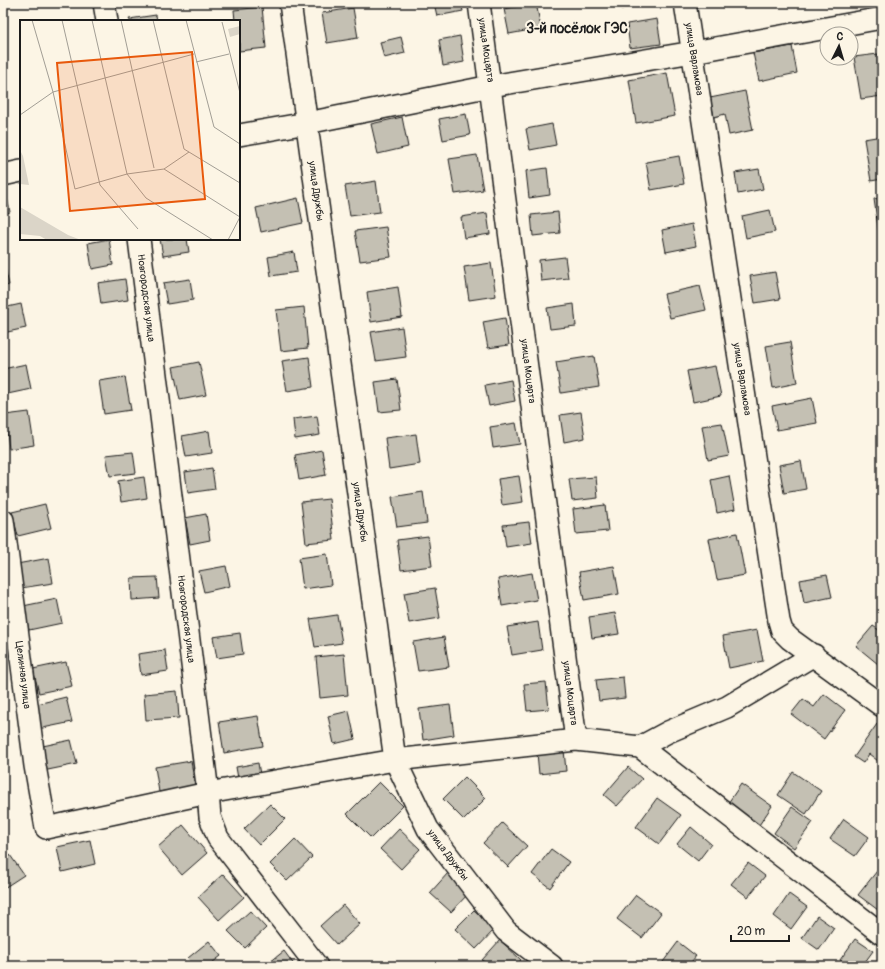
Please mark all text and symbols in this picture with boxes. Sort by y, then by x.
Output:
street label: улица Моцарта [475,16,497,83]
inset map [20,20,240,240]
district label: 3-й посёлок ГЭС [526,20,628,37]
street label: улица Варламова [682,21,706,97]
north arrow [819,26,859,66]
text: С [836,30,844,43]
street label: улица Дружбы [306,159,326,222]
street label: Новгородская улица [135,254,157,343]
street label: улица Моцарта [518,337,538,404]
street label: улица Варламова [730,341,754,417]
street label: улица Дружбы [350,480,370,543]
street label: Новгородская улица [175,575,197,664]
street label: Целинная улица [13,640,33,710]
street label: улица Моцарта [560,659,580,726]
street label: улица Дружбы [424,826,471,883]
scale bar [731,917,789,943]
text: 20 m [737,924,766,939]

